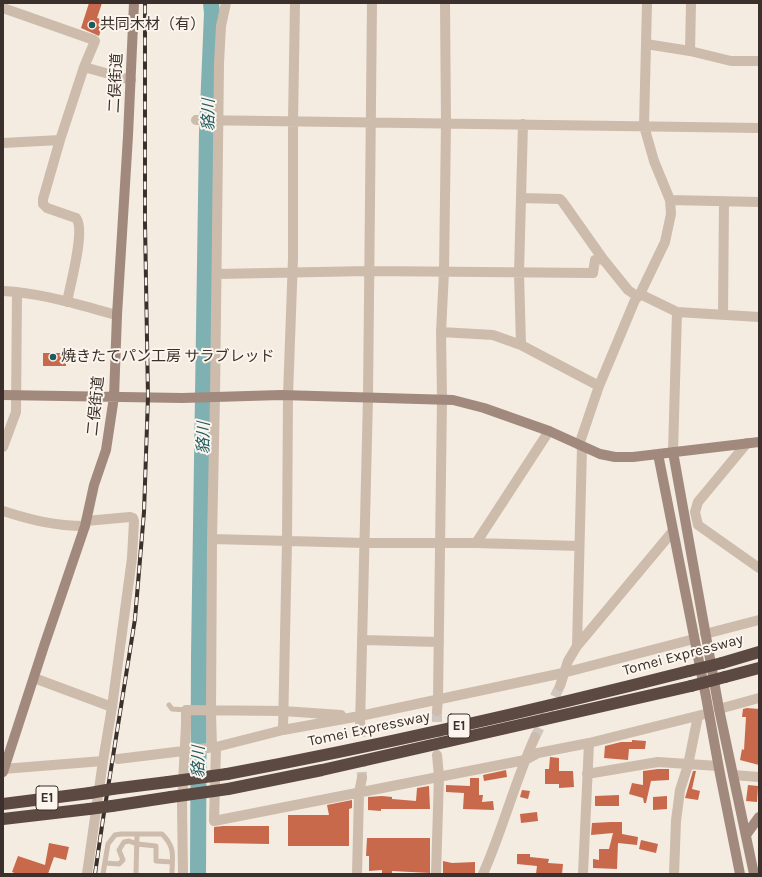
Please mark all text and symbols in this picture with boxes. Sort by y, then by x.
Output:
place label: 共同木材（有） [100,16,205,34]
marker: 共同木材（有） [87,20,97,30]
street label: 二俣街道 [105,53,127,113]
water label: 貉川 [199,99,219,131]
place label: 焼きたてパン工房 サラブレッド [61,348,275,366]
marker: 焼きたてパン工房 サラブレッド [48,352,58,362]
street label: 二俣街道 [84,375,108,437]
water label: 貉川 [194,422,214,454]
street label: Tomei Expressway [621,630,745,680]
street label: Tomei Expressway [306,707,432,751]
road number: E1 [448,714,470,738]
water label: 貉川 [189,746,209,778]
road number: E1 [36,786,58,810]

